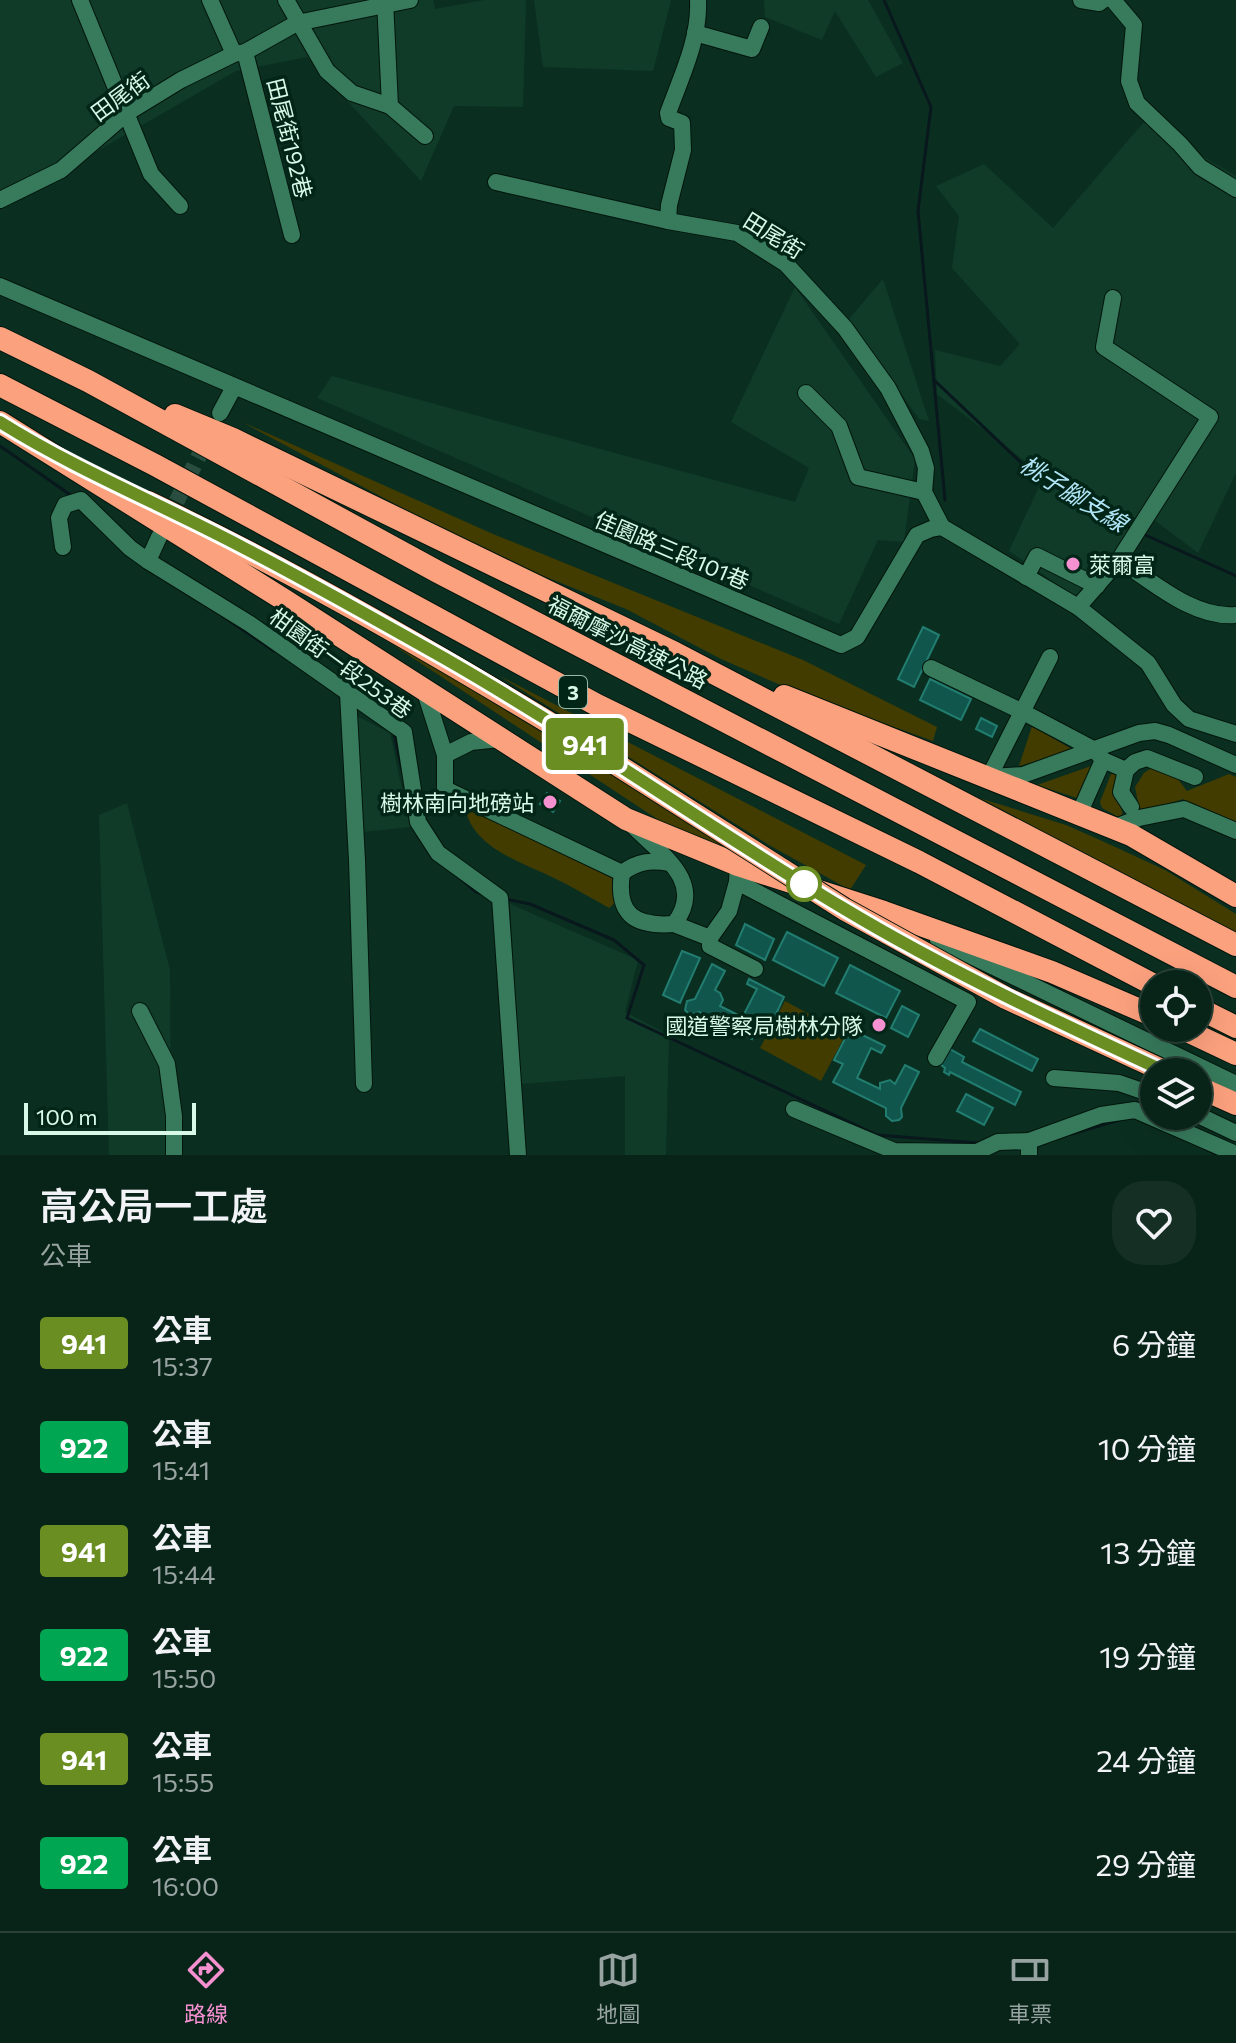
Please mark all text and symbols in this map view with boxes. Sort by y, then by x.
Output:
street label: 田尾街 [85,66,155,126]
street label: 田尾街192巷 [262,75,318,201]
street label: 田尾街 [739,206,809,264]
water label: 桃子腳支線 [1015,449,1135,539]
street label: 佳園路三段101巷 [591,505,753,595]
place label: 萊爾富 [1089,551,1155,578]
marker: 萊爾富 [1064,555,1082,573]
street label: 福爾摩沙高速公路 [543,590,713,694]
street label: 柑園街一段253巷 [265,602,417,724]
road number: 3 [559,676,587,708]
line badge: 941 [539,718,631,770]
text: 941 [562,727,608,761]
place label: 樹林南向地磅站 [380,789,534,816]
marker: 樹林南向地磅站 [541,793,559,811]
unlabelled marker [787,867,821,901]
map controls [1140,970,1212,1130]
button: locate [1140,970,1212,1042]
place label: 國道警察局樹林分隊 [665,1012,863,1039]
marker: 國道警察局樹林分隊 [870,1016,888,1034]
button: layers [1140,1058,1212,1130]
scale bar [24,1099,196,1135]
text: 100 m [36,1103,98,1130]
text: 高公局一工處 [40,1181,268,1228]
button: heart [1112,1181,1196,1265]
text: 公車 [40,1239,92,1270]
text: 公車 [152,1310,212,1347]
text: 6 分鐘 [1112,1325,1196,1362]
text: 941 [61,1326,107,1360]
text: 15:37 [152,1350,213,1381]
text: 公車 [152,1414,212,1451]
text: 10 分鐘 [1098,1429,1196,1466]
text: 922 [60,1430,108,1464]
text: 15:41 [152,1454,210,1485]
text: 公車 [152,1518,212,1555]
text: 13 分鐘 [1100,1533,1196,1570]
text: 941 [61,1534,107,1568]
text: 15:44 [152,1558,215,1589]
text: 公車 [152,1622,212,1659]
text: 19 分鐘 [1099,1637,1196,1674]
text: 922 [60,1638,108,1672]
text: 15:50 [152,1662,216,1693]
text: 公車 [152,1726,212,1763]
text: 24 分鐘 [1096,1741,1196,1778]
text: 941 [61,1742,107,1776]
text: 15:55 [152,1766,214,1797]
text: 公車 [152,1830,212,1867]
text: 29 分鐘 [1095,1845,1196,1882]
text: 922 [60,1846,108,1880]
text: 16:00 [152,1870,219,1901]
tab: 路線 [184,1948,228,2028]
tab: 地圖 [596,1948,640,2028]
tab: 車票 [1008,1948,1052,2028]

